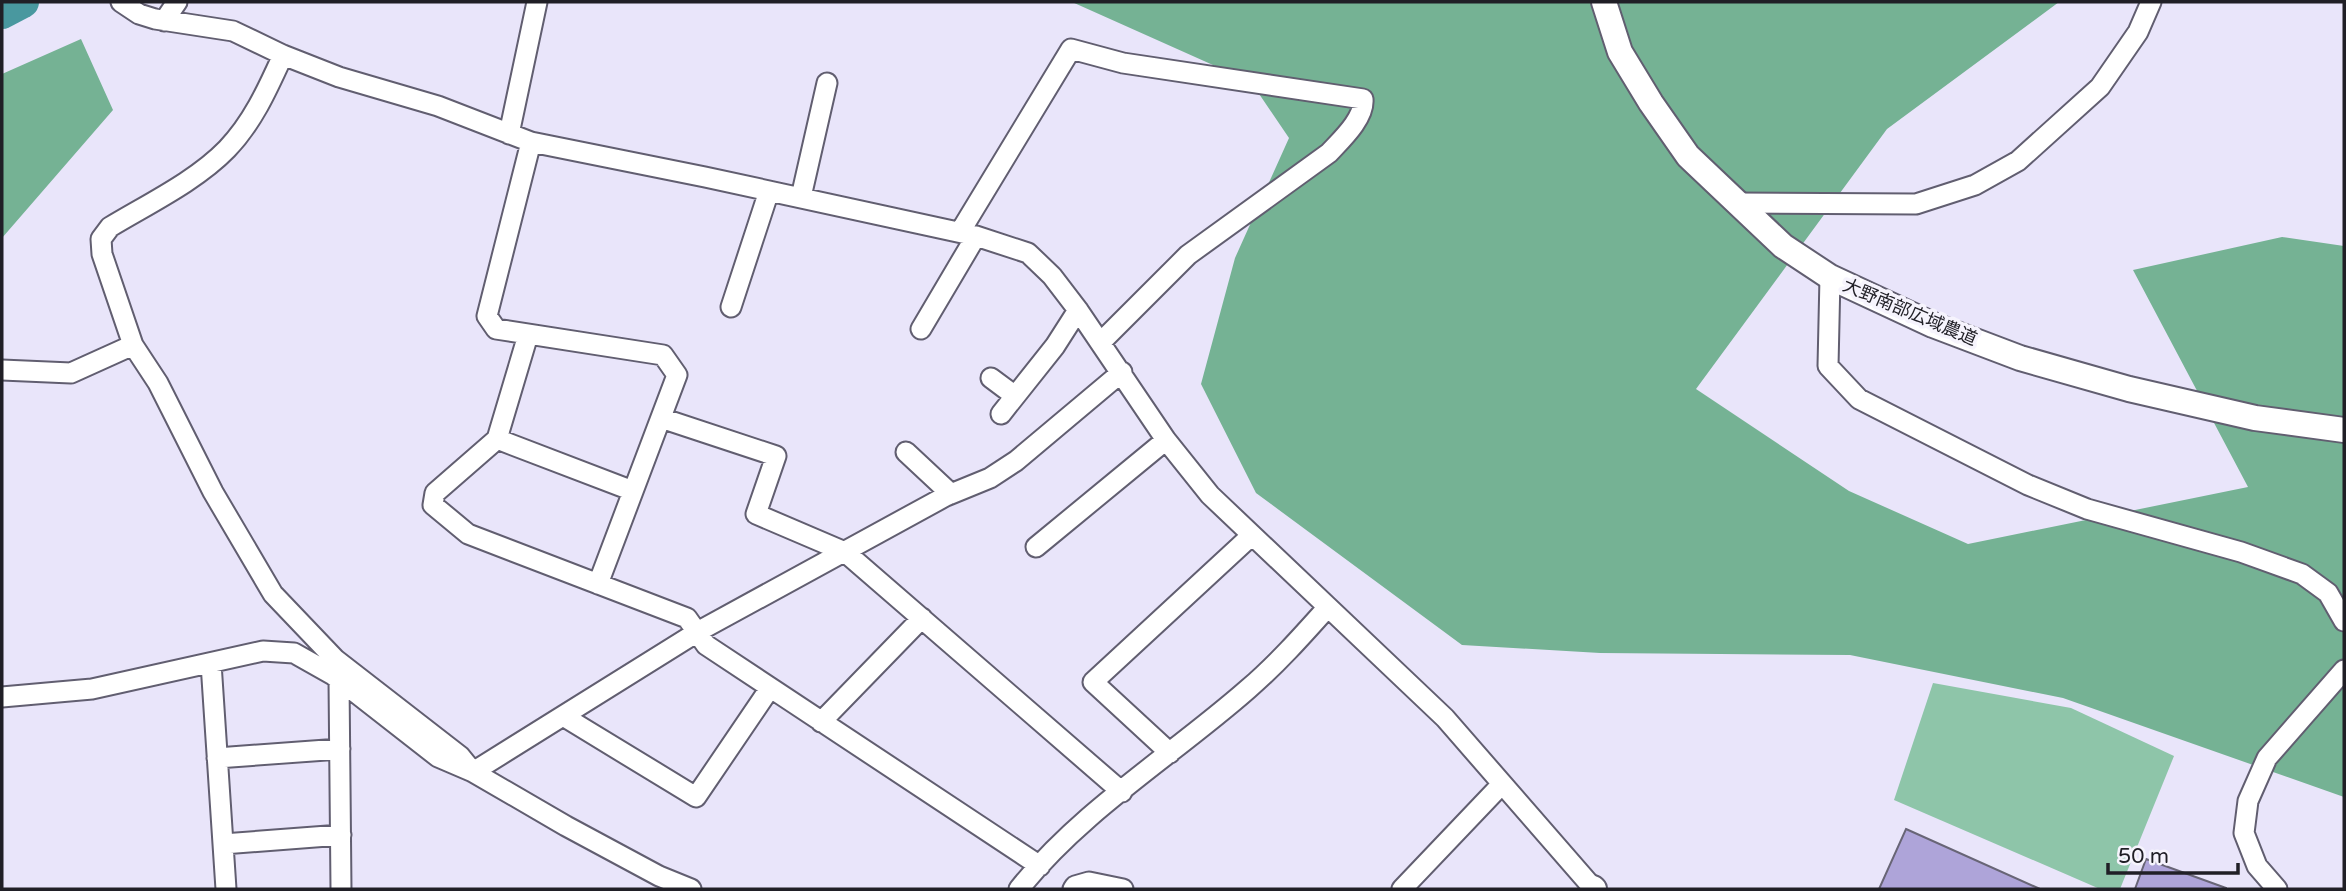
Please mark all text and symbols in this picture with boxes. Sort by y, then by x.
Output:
street label: 大野南部広域農道 [1839,274,1981,350]
scale bar [2108,832,2238,876]
text: 50 m [2118,844,2169,869]

